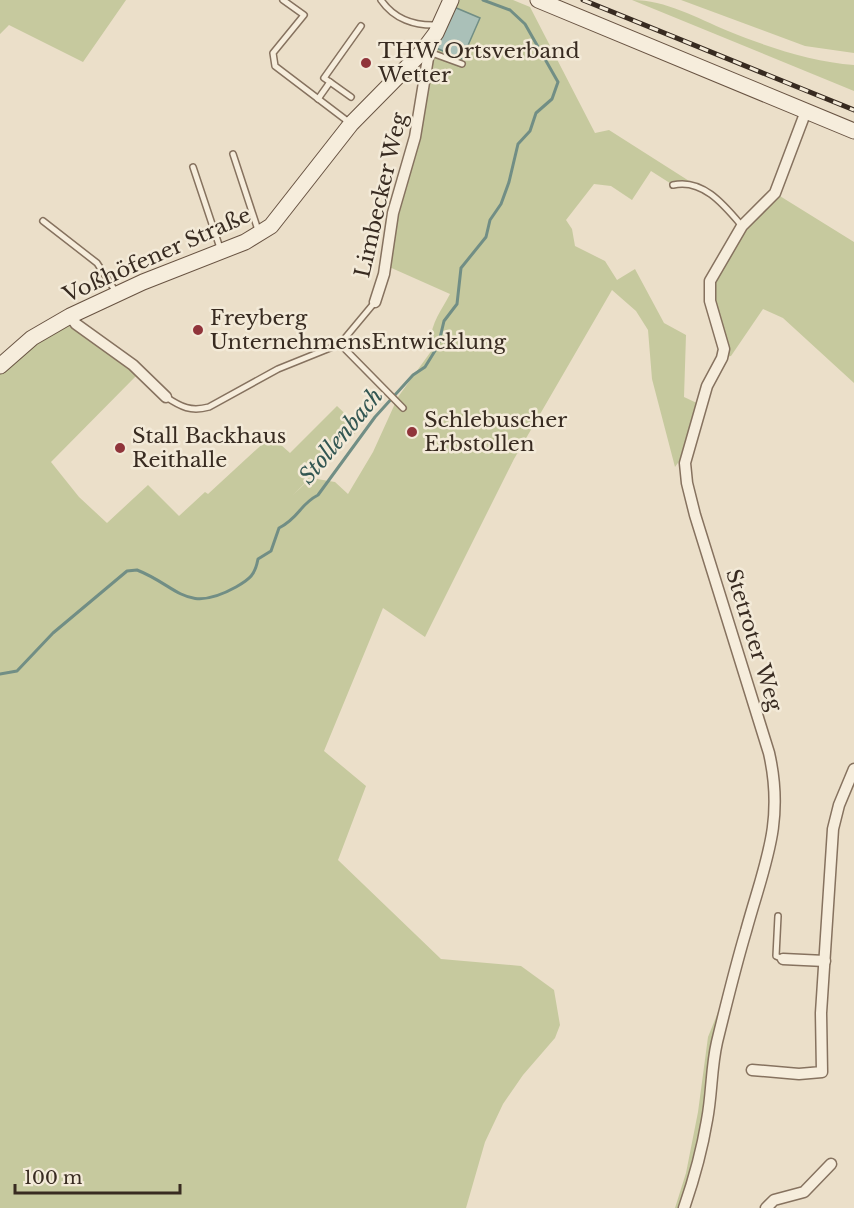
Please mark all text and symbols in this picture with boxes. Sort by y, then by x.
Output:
place label: THW Ortsverband Wetter [377,38,580,88]
marker: THW Ortsverband Wetter [359,56,373,70]
street label: Limbecker Weg [349,110,413,280]
street label: Voßhöfener Straße [58,202,255,309]
place label: Freyberg UnternehmensEntwicklung [210,305,506,355]
marker: Freyberg UnternehmensEntwicklung [191,323,205,337]
water label: Stollenbach [293,383,389,489]
place label: Schlebuscher Erbstollen [424,407,567,457]
place label: Stall Backhaus Reithalle [132,423,286,473]
marker: Schlebuscher Erbstollen [405,425,419,439]
marker: Stall Backhaus Reithalle [113,441,127,455]
street label: Stetroter Weg [720,566,788,715]
scale bar [15,1157,180,1195]
text: 100 m [24,1167,82,1189]

